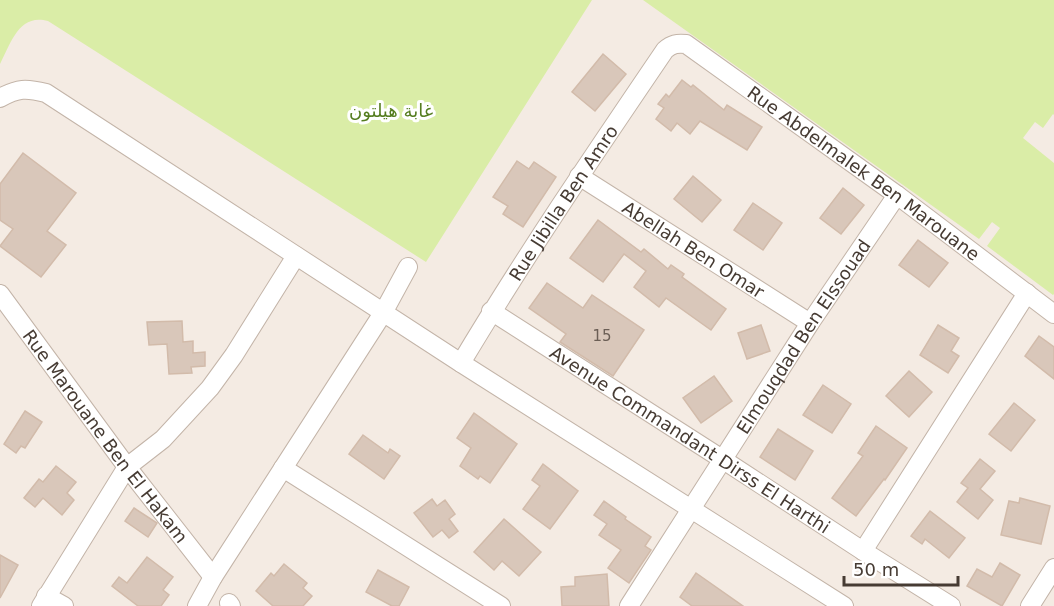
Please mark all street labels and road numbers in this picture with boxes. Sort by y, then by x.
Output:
street label: Rue Abdelmalek Ben Marouane [744,81,984,265]
street label: Rue Jibilla Ben Amro [504,121,622,284]
street label: Abellah Ben Omar [619,196,769,302]
street label: Elmouqdad Ben Elssouad [732,235,874,437]
street label: Rue Marouane Ben El Hakam [19,325,193,547]
street label: Avenue Commandant Dirss El Harthi [546,341,834,537]

